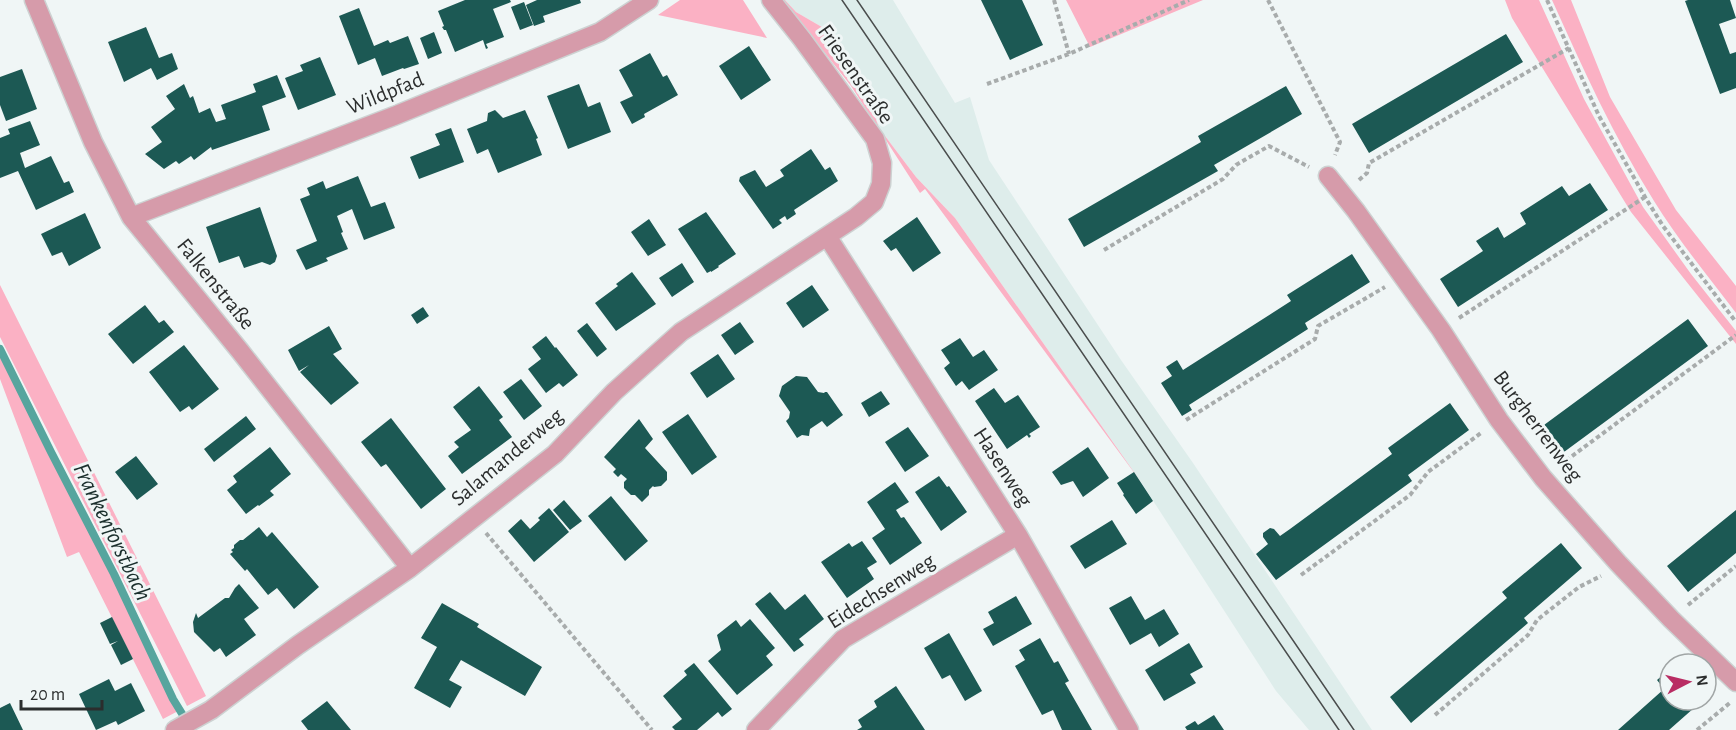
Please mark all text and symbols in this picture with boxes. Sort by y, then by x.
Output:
street label: Friesenstraße [814,20,898,128]
street label: Wildpfad [344,68,426,118]
street label: Falkenstraße [173,234,259,334]
street label: Burgherrenweg [1489,366,1587,486]
street label: Salamanderweg [447,404,567,510]
street label: Hasenweg [969,424,1037,511]
water label: Frankenforstbach [68,459,156,605]
street label: Eidechsenweg [824,549,939,633]
north arrow [1658,652,1718,712]
scale bar [21,673,102,711]
text: N [1693,674,1711,687]
text: 20 m [30,686,65,704]

